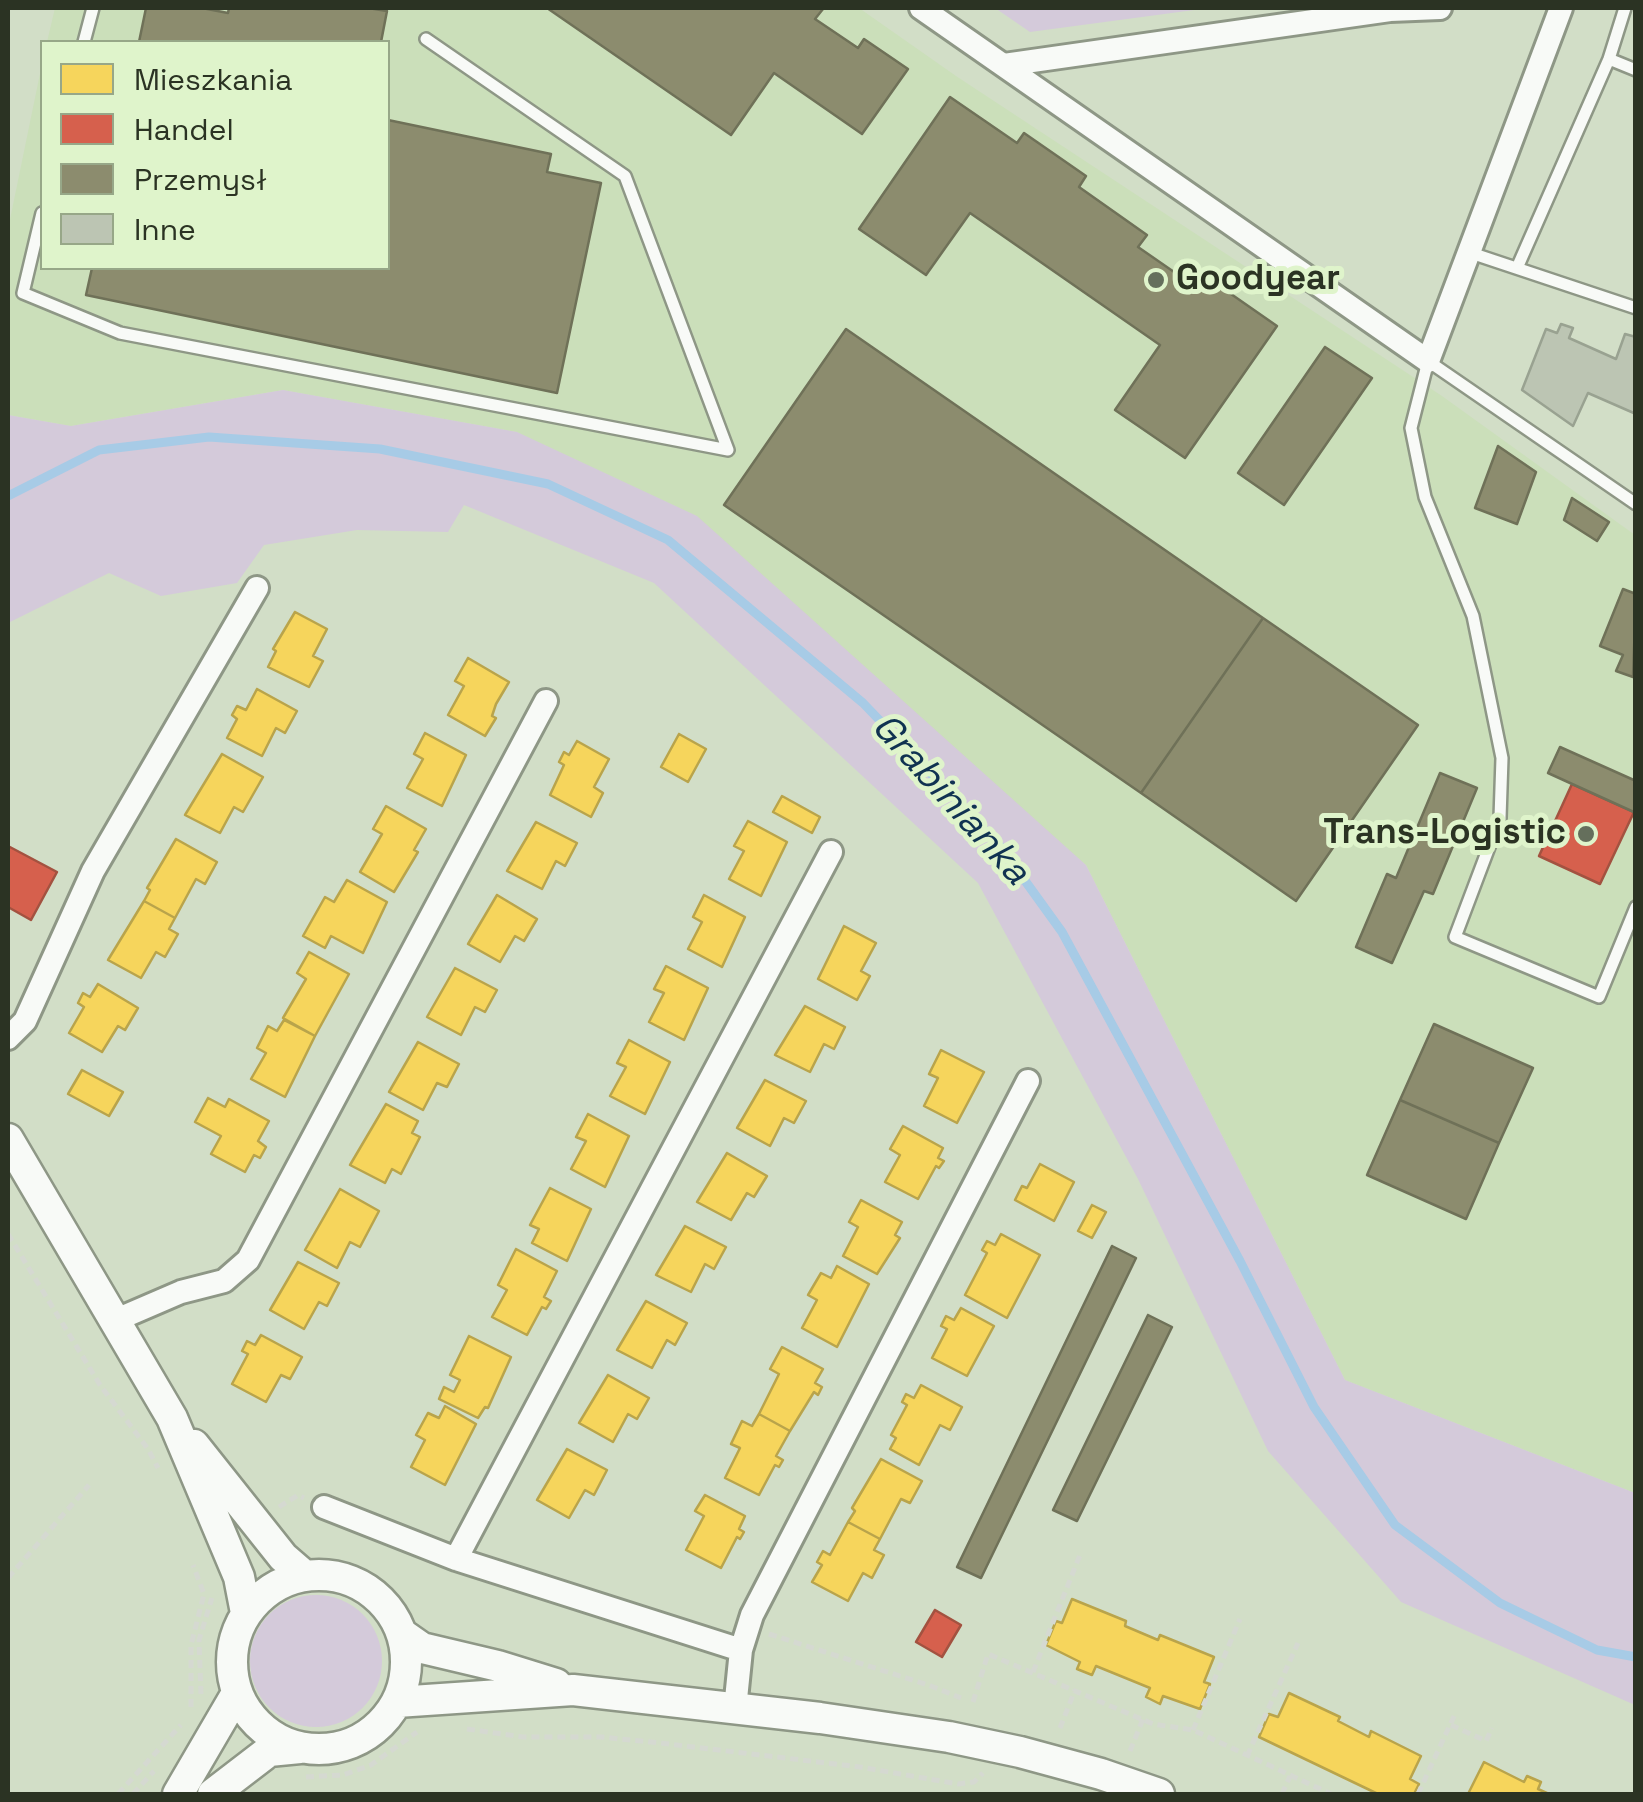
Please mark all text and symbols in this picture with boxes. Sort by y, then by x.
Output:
legend [40,40,390,270]
text: Mieszkania [134,60,293,99]
text: Handel [134,110,234,149]
text: Przemysł [134,160,267,199]
text: Inne [134,210,196,249]
place label: Goodyear [1176,259,1340,301]
marker: Goodyear [1145,269,1167,291]
water label: Grabinianka [861,705,1039,895]
place label: Trans-Logistic [1323,813,1566,855]
marker: Trans-Logistic [1575,823,1597,845]

